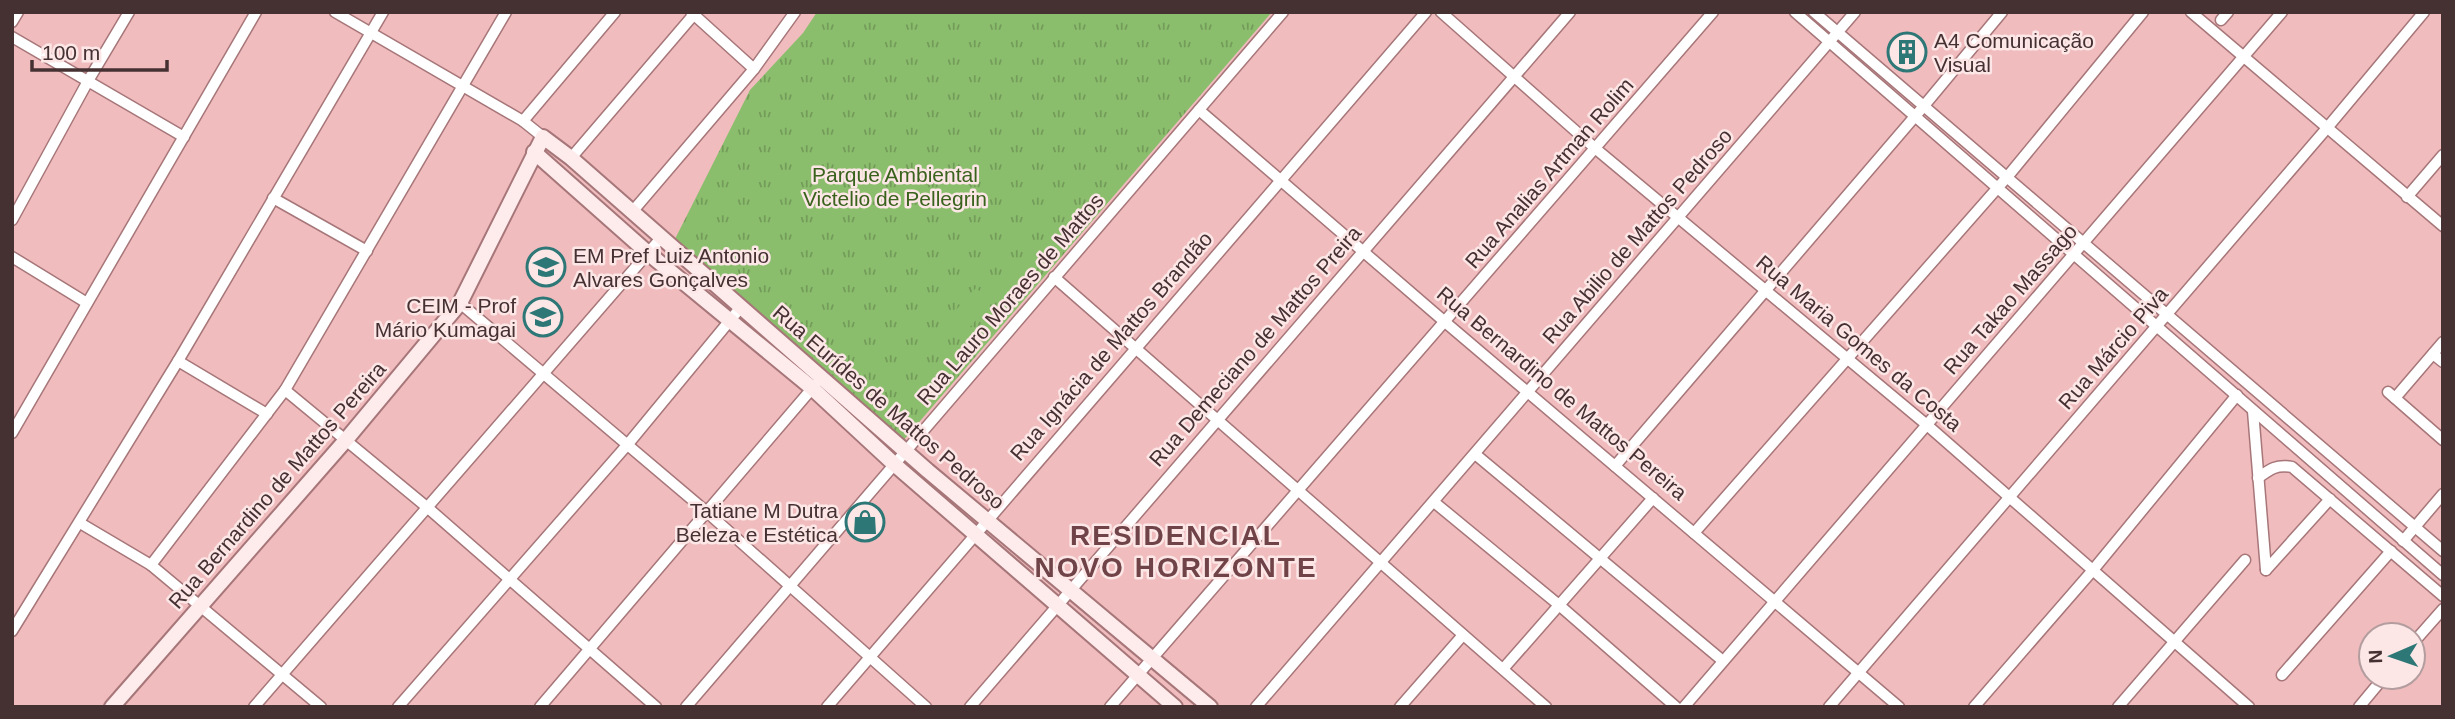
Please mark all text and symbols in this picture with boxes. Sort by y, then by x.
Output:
scale bar [32,28,166,72]
place label: A4 Comunicação Visual [1934,29,2094,76]
building icon: A4 Comunicação Visual [1886,31,1928,73]
text: 100 m [42,41,100,64]
street label: Rua Analias Artman Rolim [1460,73,1638,273]
street label: Rua Abilio de Mattos Pedroso [1538,124,1736,348]
park label: Parque Ambiental Victelio de Pellegrin [803,163,987,210]
street label: Rua Lauro Moraes de Mattos [912,189,1108,409]
street label: Rua Takao Massago [1939,219,2081,379]
street label: Rua Demeciano de Mattos Preira [1144,221,1366,471]
street label: Rua Ignácia de Mattos Brandão [1005,227,1217,465]
place label: EM Pref Luiz Antonio Alvares Gonçalves [573,244,769,291]
school or university icon: EM Pref Luiz Antonio Alvares Gonçalves [525,246,567,288]
street label: Rua Maria Gomes da Costa [1752,251,1966,436]
street label: Rua Bernardino de Mattos Pereira [1433,282,1692,504]
street label: Rua Márcio Piva [2054,282,2172,414]
place label: CEIM - Prof Mário Kumagai [375,294,516,341]
school or university icon: CEIM - Prof Mário Kumagai [522,296,564,338]
street label: Rua Eurídes de Mattos Pedroso [769,300,1009,514]
street label: Rua Bernardino de Mattos Pereira [164,357,390,613]
place label: Tatiane M Dutra Beleza e Estética [676,499,838,546]
shop icon: Tatiane M Dutra Beleza e Estética [844,501,886,543]
district label: RESIDENCIAL NOVO HORIZONTE [1034,520,1318,583]
north arrow [2357,621,2427,691]
text: N [2365,649,2386,664]

